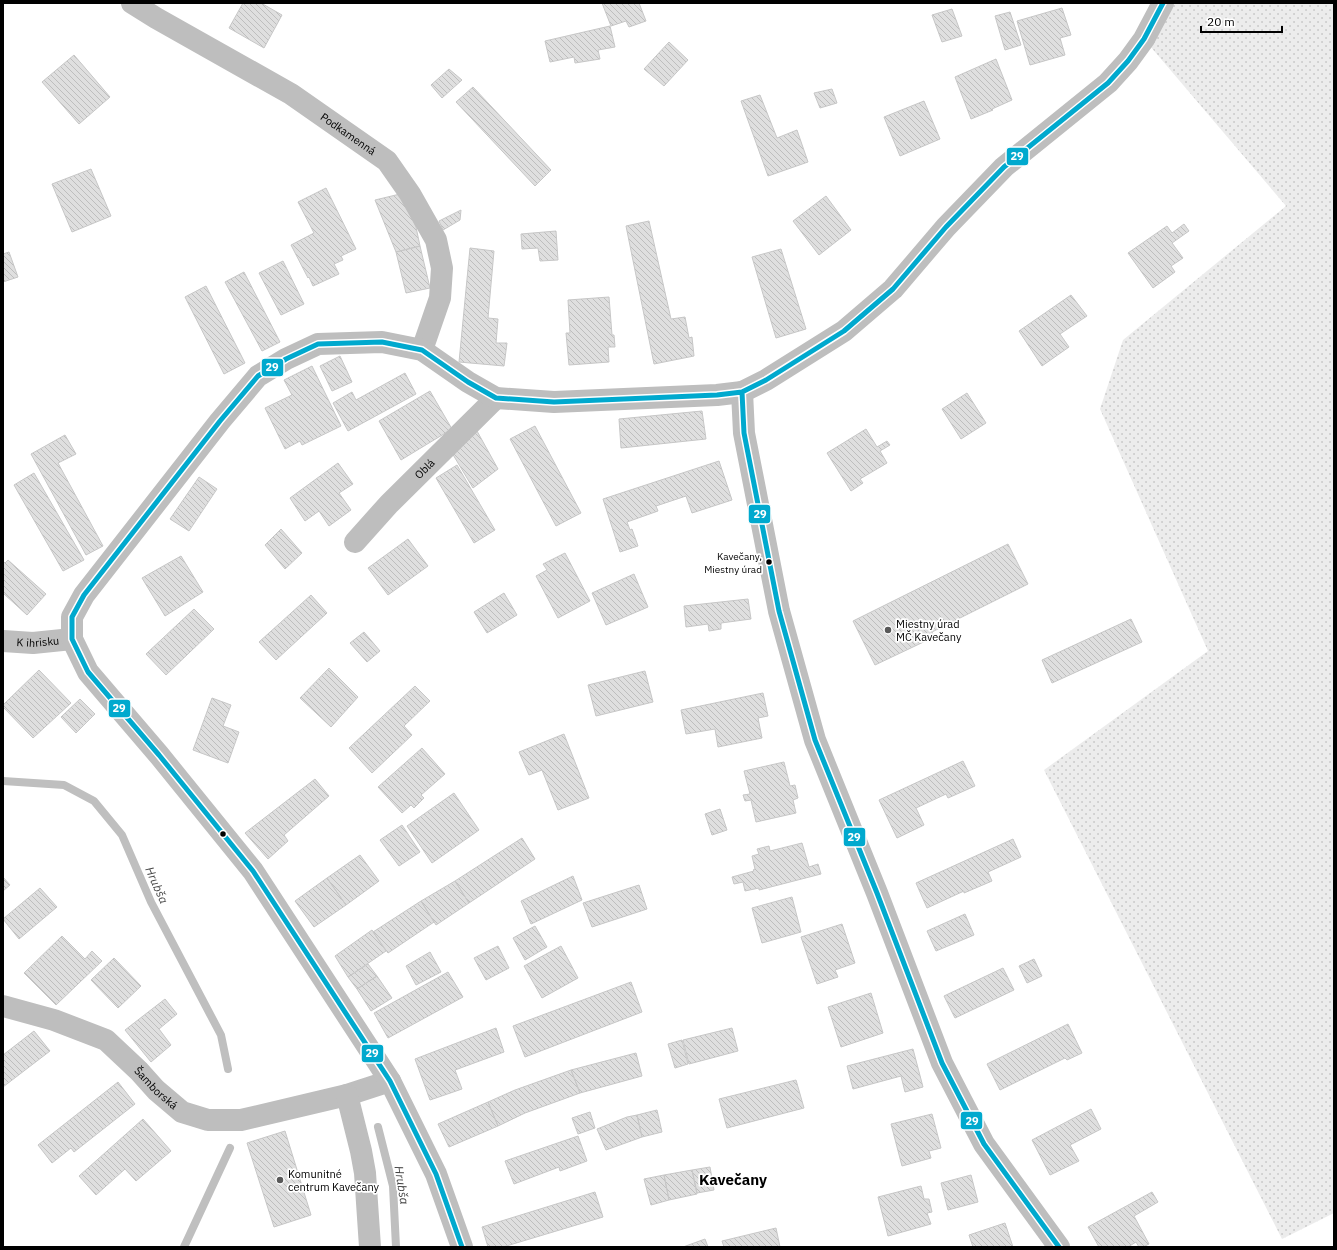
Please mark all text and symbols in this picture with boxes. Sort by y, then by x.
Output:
scale bar [1201,8,1282,34]
text: 20 m [1207,14,1235,29]
street label: Podkamenná [318,110,379,158]
line badge: 29 [1006,147,1029,166]
text: 29 [1010,149,1024,163]
line badge: 29 [261,358,284,377]
text: 29 [265,360,279,374]
street label: Oblá [411,456,438,482]
line badge: 29 [748,504,771,524]
text: 29 [753,507,767,521]
place label: Kavečany, Miestny úrad [704,550,762,576]
marker: Kavečany, Miestny úrad [764,557,774,567]
place label: Miestny úrad MČ Kavečany [896,617,962,644]
marker: Miestny úrad MČ Kavečany [883,625,893,635]
street label: K ihrisku [16,633,60,650]
line badge: 29 [108,699,131,718]
text: 29 [112,701,126,715]
line badge: 29 [843,827,866,847]
unlabelled marker [218,829,228,839]
text: 29 [847,830,861,844]
water label: Hrubša [142,864,172,906]
line badge: 29 [361,1044,384,1063]
text: 29 [365,1046,379,1060]
street label: Šamborská [132,1063,181,1112]
line badge: 29 [960,1111,983,1130]
text: 29 [965,1114,979,1128]
water label: Hrubša [392,1165,412,1205]
place label: Komunitné centrum Kavečany [288,1167,380,1194]
district label: Kavečany [699,1170,767,1189]
marker: Komunitné centrum Kavečany [275,1175,285,1185]

